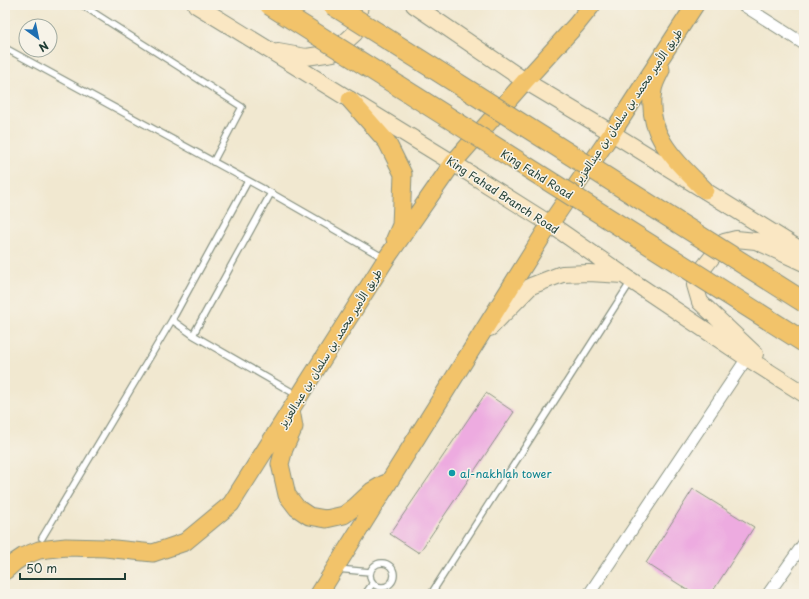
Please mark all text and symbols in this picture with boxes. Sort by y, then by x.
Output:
north arrow [18,18,58,58]
street label: طريق الأمير محمد بن سلمان بن عبدالعزيز [569,25,687,188]
text: N [35,37,52,56]
street label: King Fahd Road [498,145,576,203]
street label: King Fahad Branch Road [443,152,563,238]
street label: طريق الأمير محمد بن سلمان بن عبدالعزيز [273,265,386,431]
place label: al-nakhlah tower [460,465,552,482]
marker: al-nakhlah tower [447,468,457,478]
scale bar [20,555,125,581]
text: 50 m [26,559,57,577]

